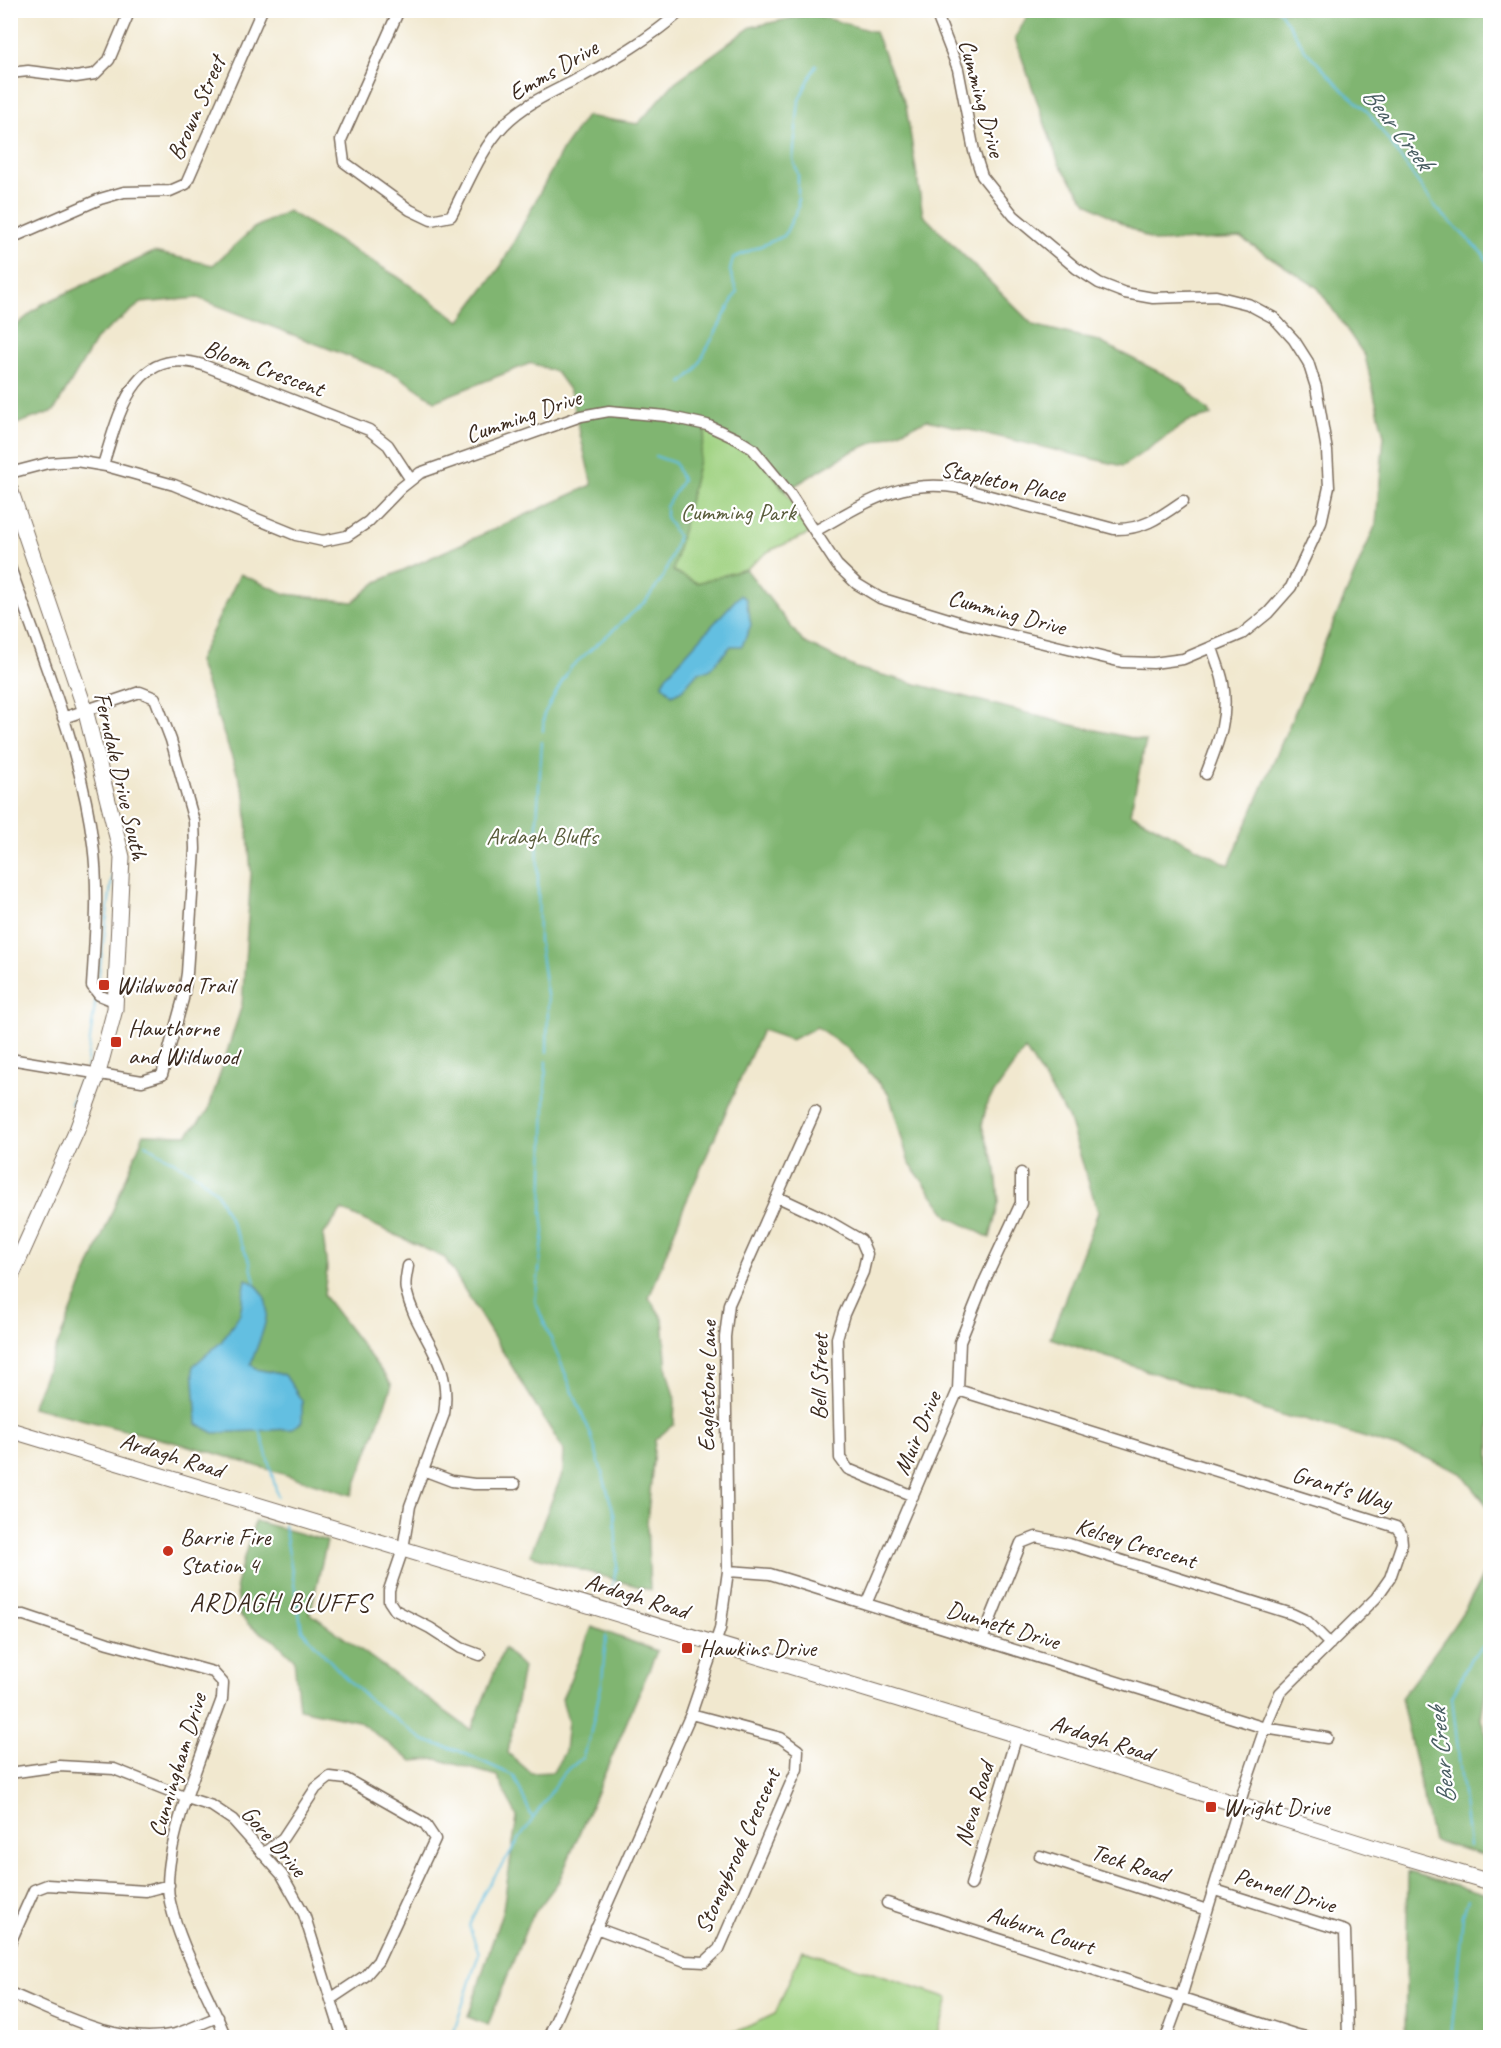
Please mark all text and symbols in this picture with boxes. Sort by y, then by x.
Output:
street label: Emms Drive [503,31,605,107]
street label: Cumming Drive [952,36,1013,162]
street label: Brown Street [160,49,233,165]
water label: Bear Creek [1355,80,1444,181]
street label: Bloom Crescent [200,332,330,404]
street label: Cumming Drive [461,381,587,450]
street label: Stapleton Place [938,453,1070,509]
park label: Cumming Park [680,497,798,527]
street label: Cumming Drive [945,582,1071,643]
street label: Ferndale Drive South [87,689,155,864]
park label: Ardagh Bluffs [486,821,600,851]
place label: Wildwood Trail [116,970,238,1000]
marker: Wildwood Trail [97,978,111,992]
place label: Hawthorne and Wildwood [128,1013,242,1071]
marker: Hawthorne and Wildwood [109,1035,123,1049]
street label: Eaglestone Lane [691,1318,723,1452]
street label: Bell Street [803,1332,835,1420]
street label: Muir Drive [886,1385,949,1479]
street label: Ardagh Road [117,1425,231,1486]
street label: Grant's Way [1289,1459,1397,1518]
street label: Kelsey Crescent [1072,1510,1202,1576]
place label: Barrie Fire Station 4 [180,1522,273,1580]
marker: Barrie Fire Station 4 [161,1544,175,1558]
street label: Ardagh Road [582,1566,696,1627]
district label: ARDAGH BLUFFS [189,1586,374,1619]
street label: Dunnett Drive [943,1594,1065,1657]
place label: Hawkins Drive [699,1633,818,1663]
marker: Hawkins Drive [680,1641,694,1655]
street label: Cunningham Drive [141,1688,214,1840]
water label: Bear Creek [1419,1701,1463,1806]
street label: Ardagh Road [1047,1707,1161,1770]
street label: Neva Road [947,1755,1002,1850]
street label: Stoneybrook Crescent [687,1762,788,1938]
place label: Wright Drive [1223,1792,1332,1822]
street label: Gore Drive [235,1799,315,1885]
marker: Wright Drive [1204,1800,1218,1814]
street label: Teck Road [1088,1836,1176,1891]
street label: Pennell Drive [1231,1860,1341,1920]
street label: Auburn Court [984,1899,1100,1962]

